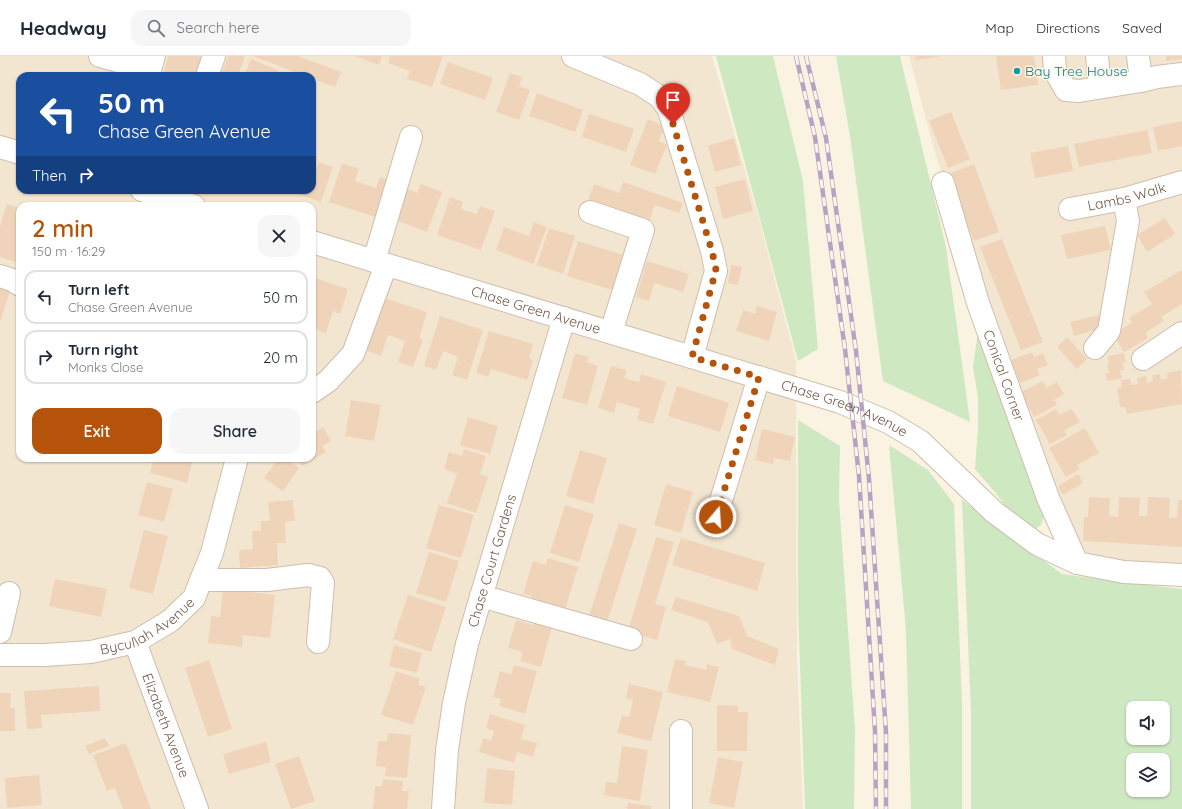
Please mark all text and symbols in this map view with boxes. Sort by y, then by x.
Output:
search box [131,10,411,46]
text: Headway [20,16,107,40]
icon: search [145,17,167,39]
text: Search here [177,18,259,37]
text: Map [985,19,1014,37]
text: Directions [1036,19,1100,37]
text: Saved [1122,19,1162,37]
place label: Bay Tree House [1025,62,1128,80]
marker: Bay Tree House [1012,66,1022,76]
pin [656,83,690,124]
text: 50 m [98,85,165,120]
icon: left [32,88,84,140]
icon: arrive [662,89,684,111]
text: Chase Green Avenue [98,120,271,143]
icon: right [75,164,97,186]
text: Then [32,166,67,185]
street label: Lambs Walk [1086,178,1168,215]
text: 2 min [32,213,94,243]
button: close [258,215,300,257]
text: 150 m · 16:29 [32,243,105,259]
text: Turn left [68,280,130,299]
street label: Chase Green Avenue [469,282,603,338]
icon: left [34,286,56,308]
text: 50 m [263,288,298,307]
text: Chase Green Avenue [68,299,193,315]
street label: Conical Corner [979,327,1029,424]
text: Turn right [68,340,139,359]
icon: right [34,346,56,368]
text: 20 m [263,348,298,367]
text: Monks Close [68,359,143,375]
street label: Chase Green Avenue [779,376,911,441]
button: Exit [32,408,162,454]
button: Share [170,408,300,454]
street label: Chase Court Gardens [463,492,520,629]
position arrow [695,496,737,538]
street label: Bycullah Avenue [98,593,198,659]
street label: Elizabeth Avenue [138,671,194,780]
map controls [1126,701,1170,797]
button: sound [1126,701,1170,745]
button: layers [1126,753,1170,797]

